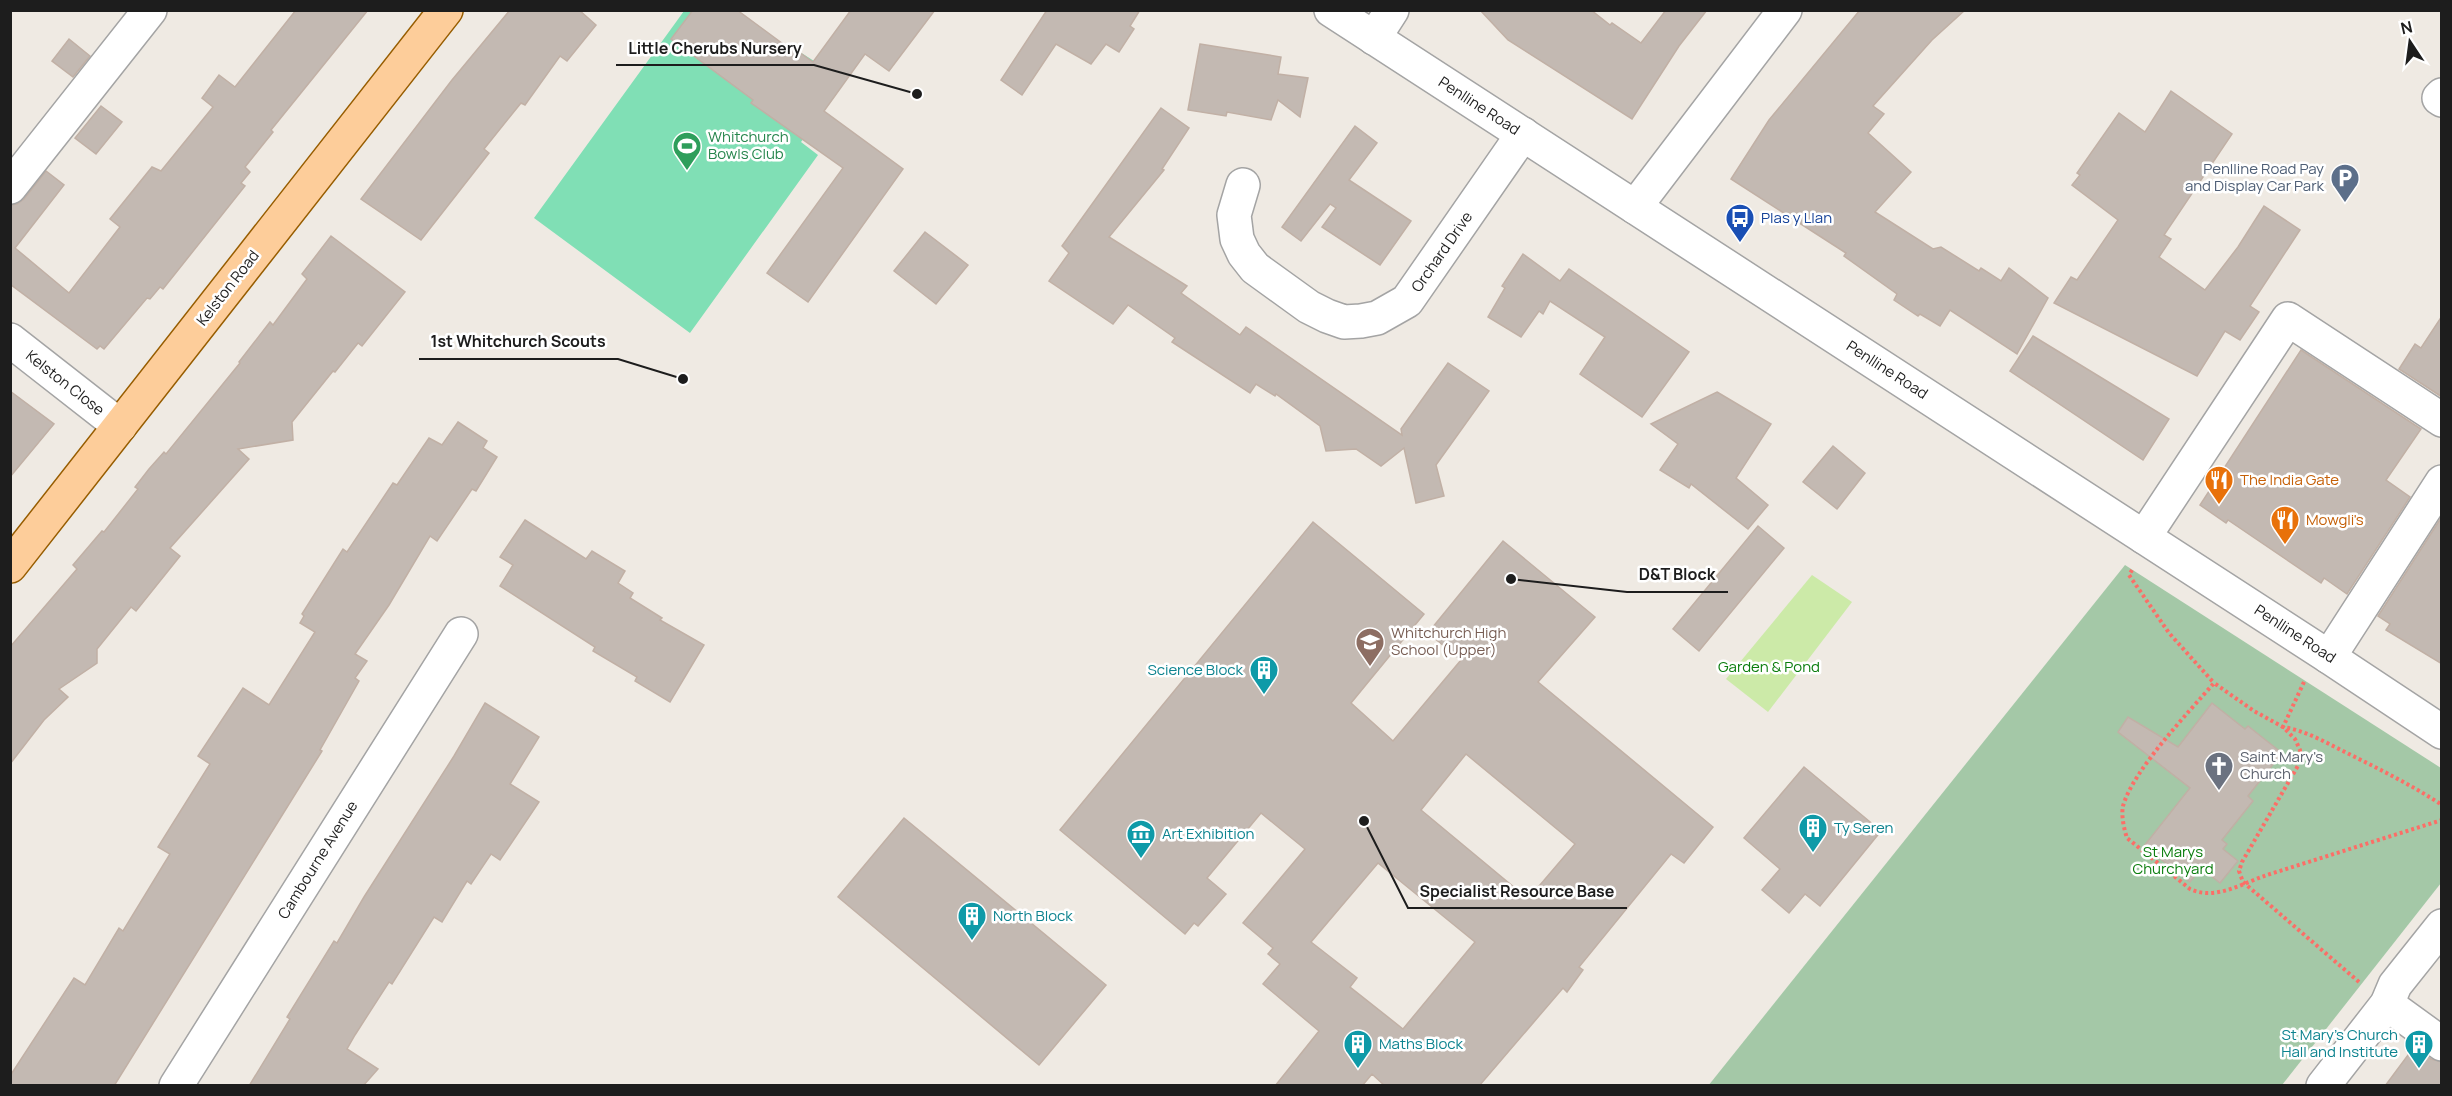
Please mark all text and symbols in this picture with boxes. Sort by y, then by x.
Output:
north arrow [2380,12,2440,72]
text: N [2399,15,2415,39]
callout: Little Cherubs Nursery [616,31,814,65]
text: Little Cherubs Nursery [628,37,802,59]
street label: Penlline Road [1434,71,1524,140]
place label: Whitchurch Bowls Club [708,126,789,164]
sports icon: Whitchurch Bowls Club [671,130,703,172]
place label: Penlline Road Pay and Display Car Park [2185,158,2325,196]
parking icon: Penlline Road Pay and Display Car Park [2329,162,2361,204]
bus stop icon: Plas y Llan [1724,202,1756,244]
street label: Orchard Drive [1406,207,1477,296]
place label: Plas y Llan [1761,207,1832,228]
street label: Kelston Road [191,246,264,330]
callout: 1st Whitchurch Scouts [419,325,618,359]
text: 1st Whitchurch Scouts [430,330,606,352]
street label: Penlline Road [1842,335,1932,404]
street label: Kelston Close [22,345,109,420]
restaurant icon: The India Gate [2203,464,2235,506]
place label: The India Gate [2240,469,2339,490]
restaurant icon: Mowgli's [2269,504,2301,546]
place label: Mowgli's [2306,509,2364,530]
callout: D&T Block [1627,558,1728,592]
text: D&T Block [1639,563,1716,585]
street label: Penlline Road [2250,599,2340,668]
place label: Whitchurch High School (Upper) [1391,622,1506,660]
school or university icon: Whitchurch High School (Upper) [1354,626,1386,668]
building icon: Science Block [1248,654,1280,696]
park label: Garden & Pond [1718,656,1820,677]
place label: Science Block [1148,659,1244,680]
place label: Saint Mary's Church [2240,746,2323,784]
church icon: Saint Mary's Church [2203,750,2235,792]
street label: Cambourne Avenue [273,796,363,923]
building icon: Ty Seren [1797,812,1829,854]
place label: Ty Seren [1834,817,1894,838]
museum icon: Art Exhibition [1125,818,1157,860]
place label: Art Exhibition [1162,823,1255,844]
park label: St Marys Churchyard [2132,841,2214,879]
callout: Specialist Resource Base [1408,874,1627,908]
text: Specialist Resource Base [1420,880,1615,902]
building icon: North Block [956,900,988,942]
place label: North Block [993,905,1073,926]
place label: St Mary's Church Hall and Institute [2281,1024,2398,1062]
building icon: Maths Block [1342,1028,1374,1070]
building icon: St Mary's Church Hall and Institute [2403,1028,2435,1070]
place label: Maths Block [1379,1033,1464,1054]

